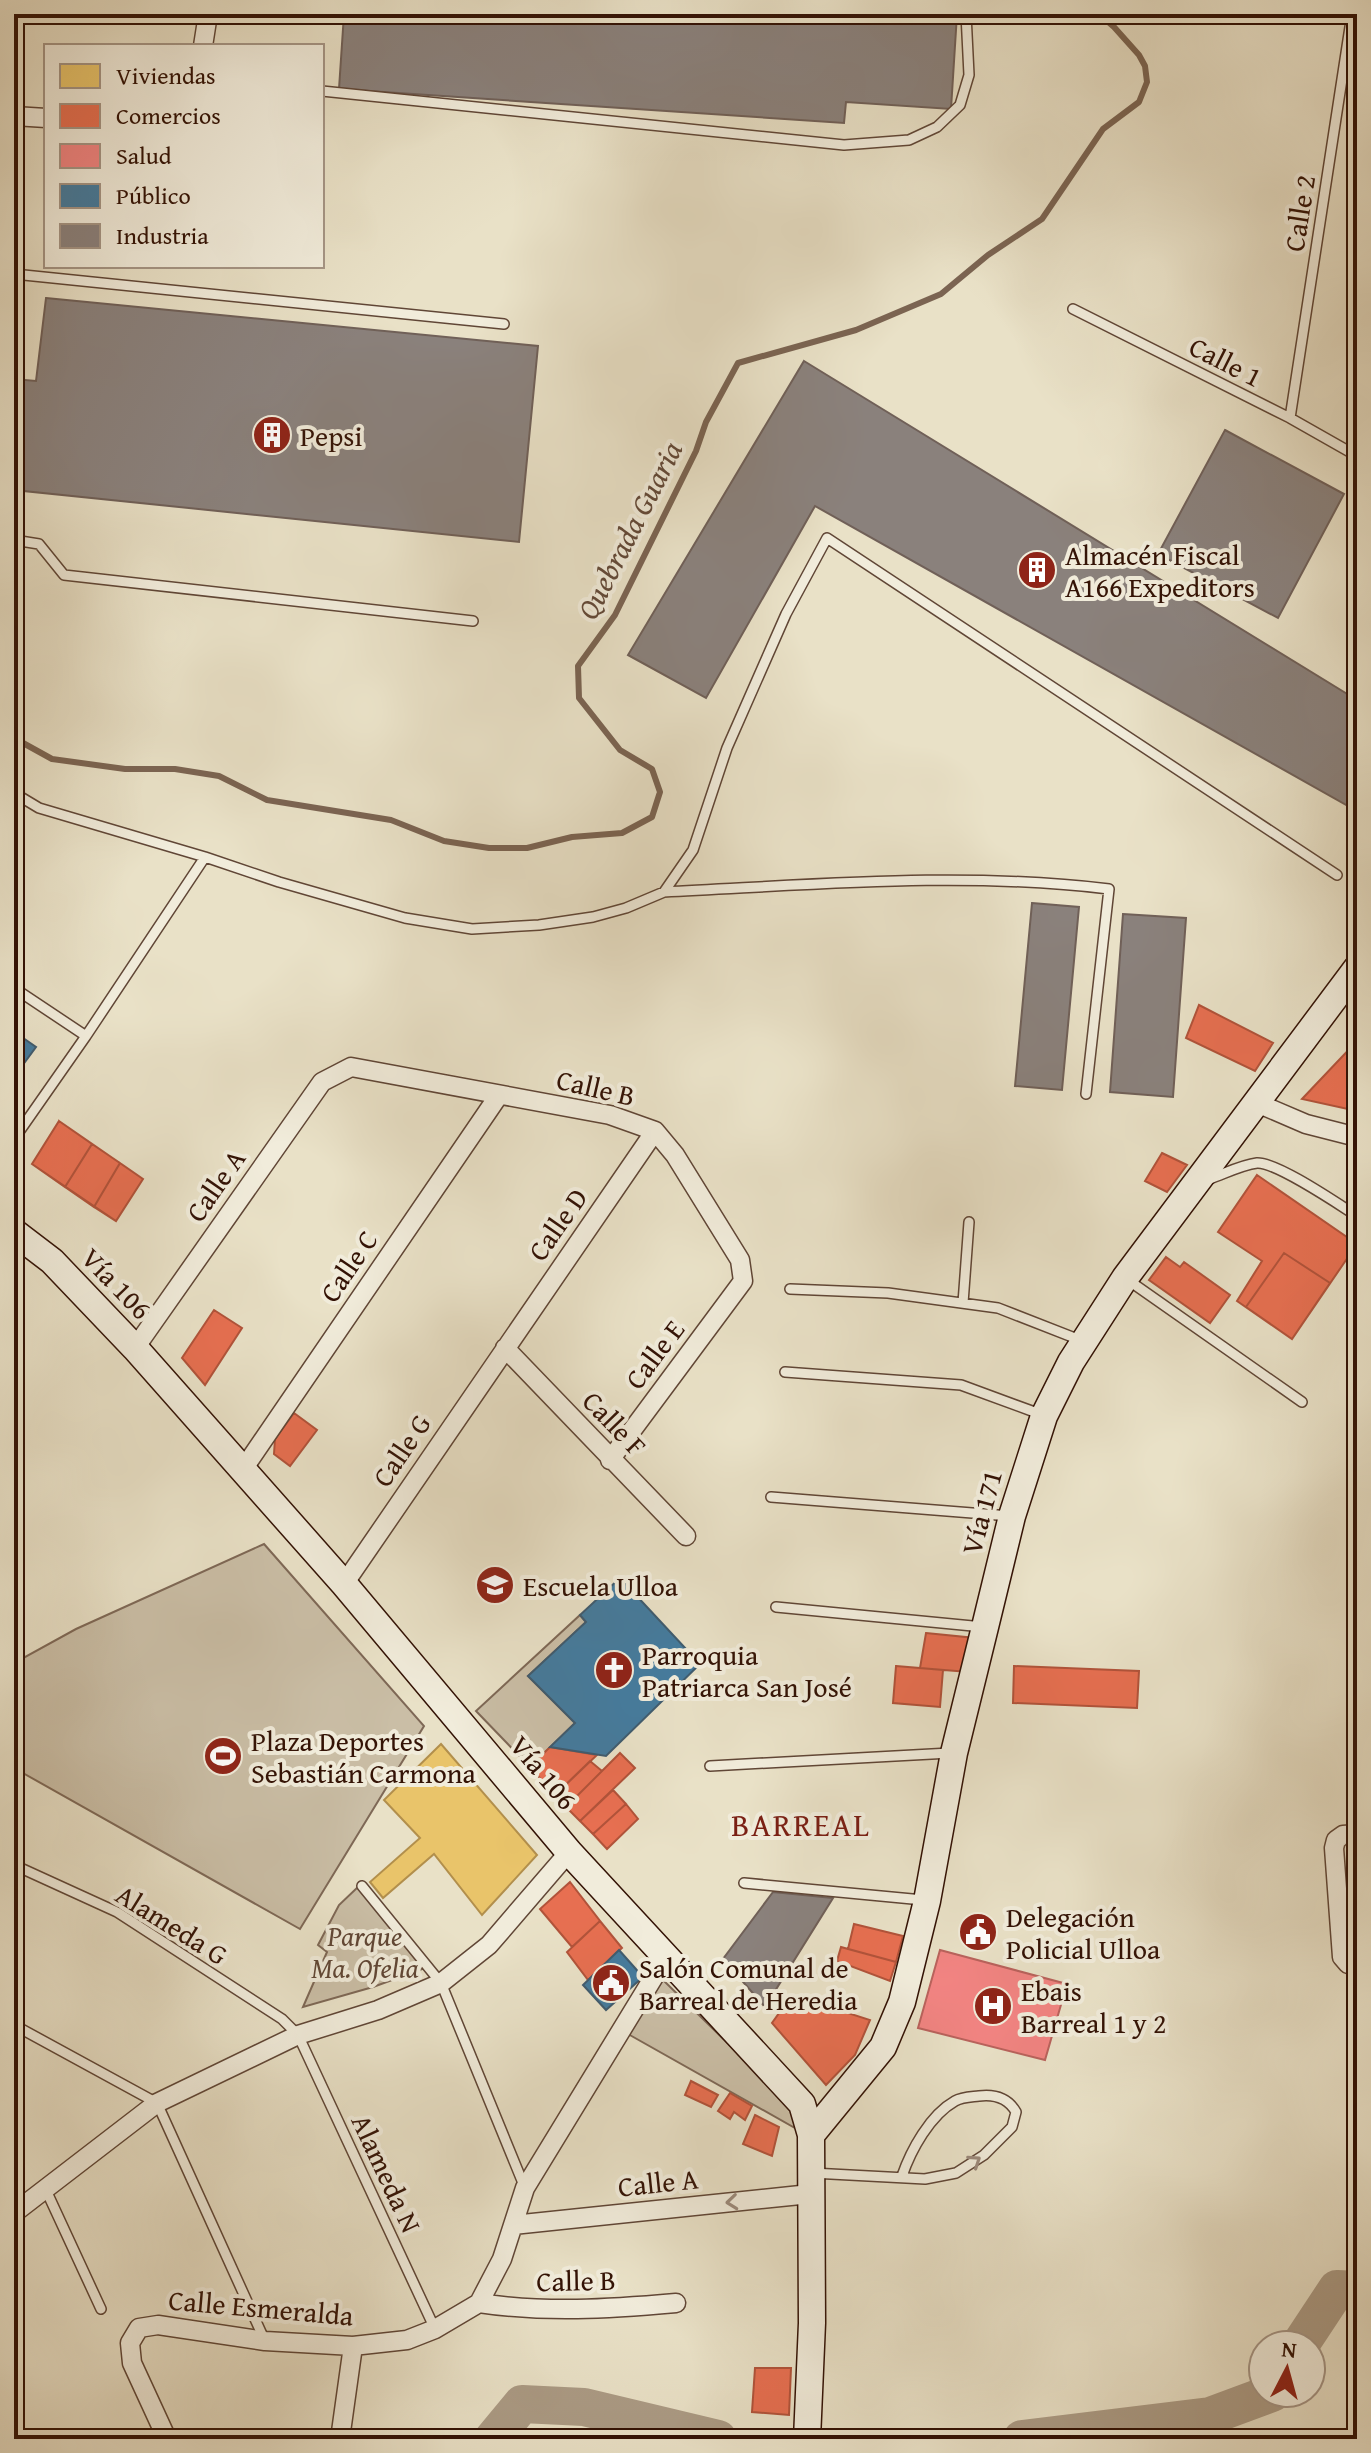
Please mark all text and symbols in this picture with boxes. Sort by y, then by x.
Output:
legend [44,44,324,268]
text: Viviendas [116,58,216,93]
text: Comercios [116,98,221,133]
text: Salud [116,138,172,173]
street label: Calle 2 [1273,172,1325,254]
text: Público [116,178,191,213]
text: Industria [116,218,209,253]
street label: Calle 1 [1182,325,1270,397]
building icon: Pepsi [251,414,293,456]
place label: Pepsi [300,415,362,456]
water label: Quebrada Guaria [565,433,693,627]
place label: Almacén Fiscal A166 Expeditors [1065,534,1255,607]
building icon: Almacén Fiscal A166 Expeditors [1016,549,1058,591]
street label: Calle B [553,1058,639,1116]
street label: Calle A [175,1140,255,1230]
street label: Calle D [517,1179,597,1269]
street label: Calle C [309,1222,387,1310]
street label: Vía 106 [72,1238,162,1328]
street label: Calle E [614,1311,694,1397]
street label: Calle F [573,1381,657,1465]
street label: Calle G [362,1405,440,1495]
street label: Vía 171 [950,1465,1012,1559]
school or university icon: Escuela Ulloa [474,1564,516,1606]
place label: Escuela Ulloa [523,1565,679,1606]
place label: Parroquia Patriarca San José [642,1634,852,1707]
church icon: Parroquia Patriarca San José [593,1649,635,1691]
place label: Plaza Deportes Sebastián Carmona [251,1720,476,1793]
street label: Vía 106 [501,1726,587,1818]
sports icon: Plaza Deportes Sebastián Carmona [202,1735,244,1777]
district label: BARREAL [731,1801,871,1848]
street label: Alameda G [108,1874,236,1974]
place label: Delegación Policial Ulloa [1006,1896,1161,1969]
public building icon: Delegación Policial Ulloa [957,1911,999,1953]
park label: Parque Ma. Ofelia [311,1915,419,1988]
place label: Salón Comunal de Barreal de Heredia [639,1947,858,2020]
public building icon: Salón Comunal de Barreal de Heredia [590,1962,632,2004]
place label: Ebais Barreal 1 y 2 [1021,1970,1166,2043]
hospital icon: Ebais Barreal 1 y 2 [972,1985,1014,2027]
street label: Alameda N [342,2107,432,2239]
one-way arrow [966,2156,980,2171]
street label: Calle A [616,2157,700,2207]
one-way arrow [725,2194,738,2211]
street label: Calle B [536,2259,616,2301]
street label: Calle Esmeralda [167,2279,356,2336]
north arrow [1247,2329,1327,2409]
text: N [1280,2332,1298,2366]

